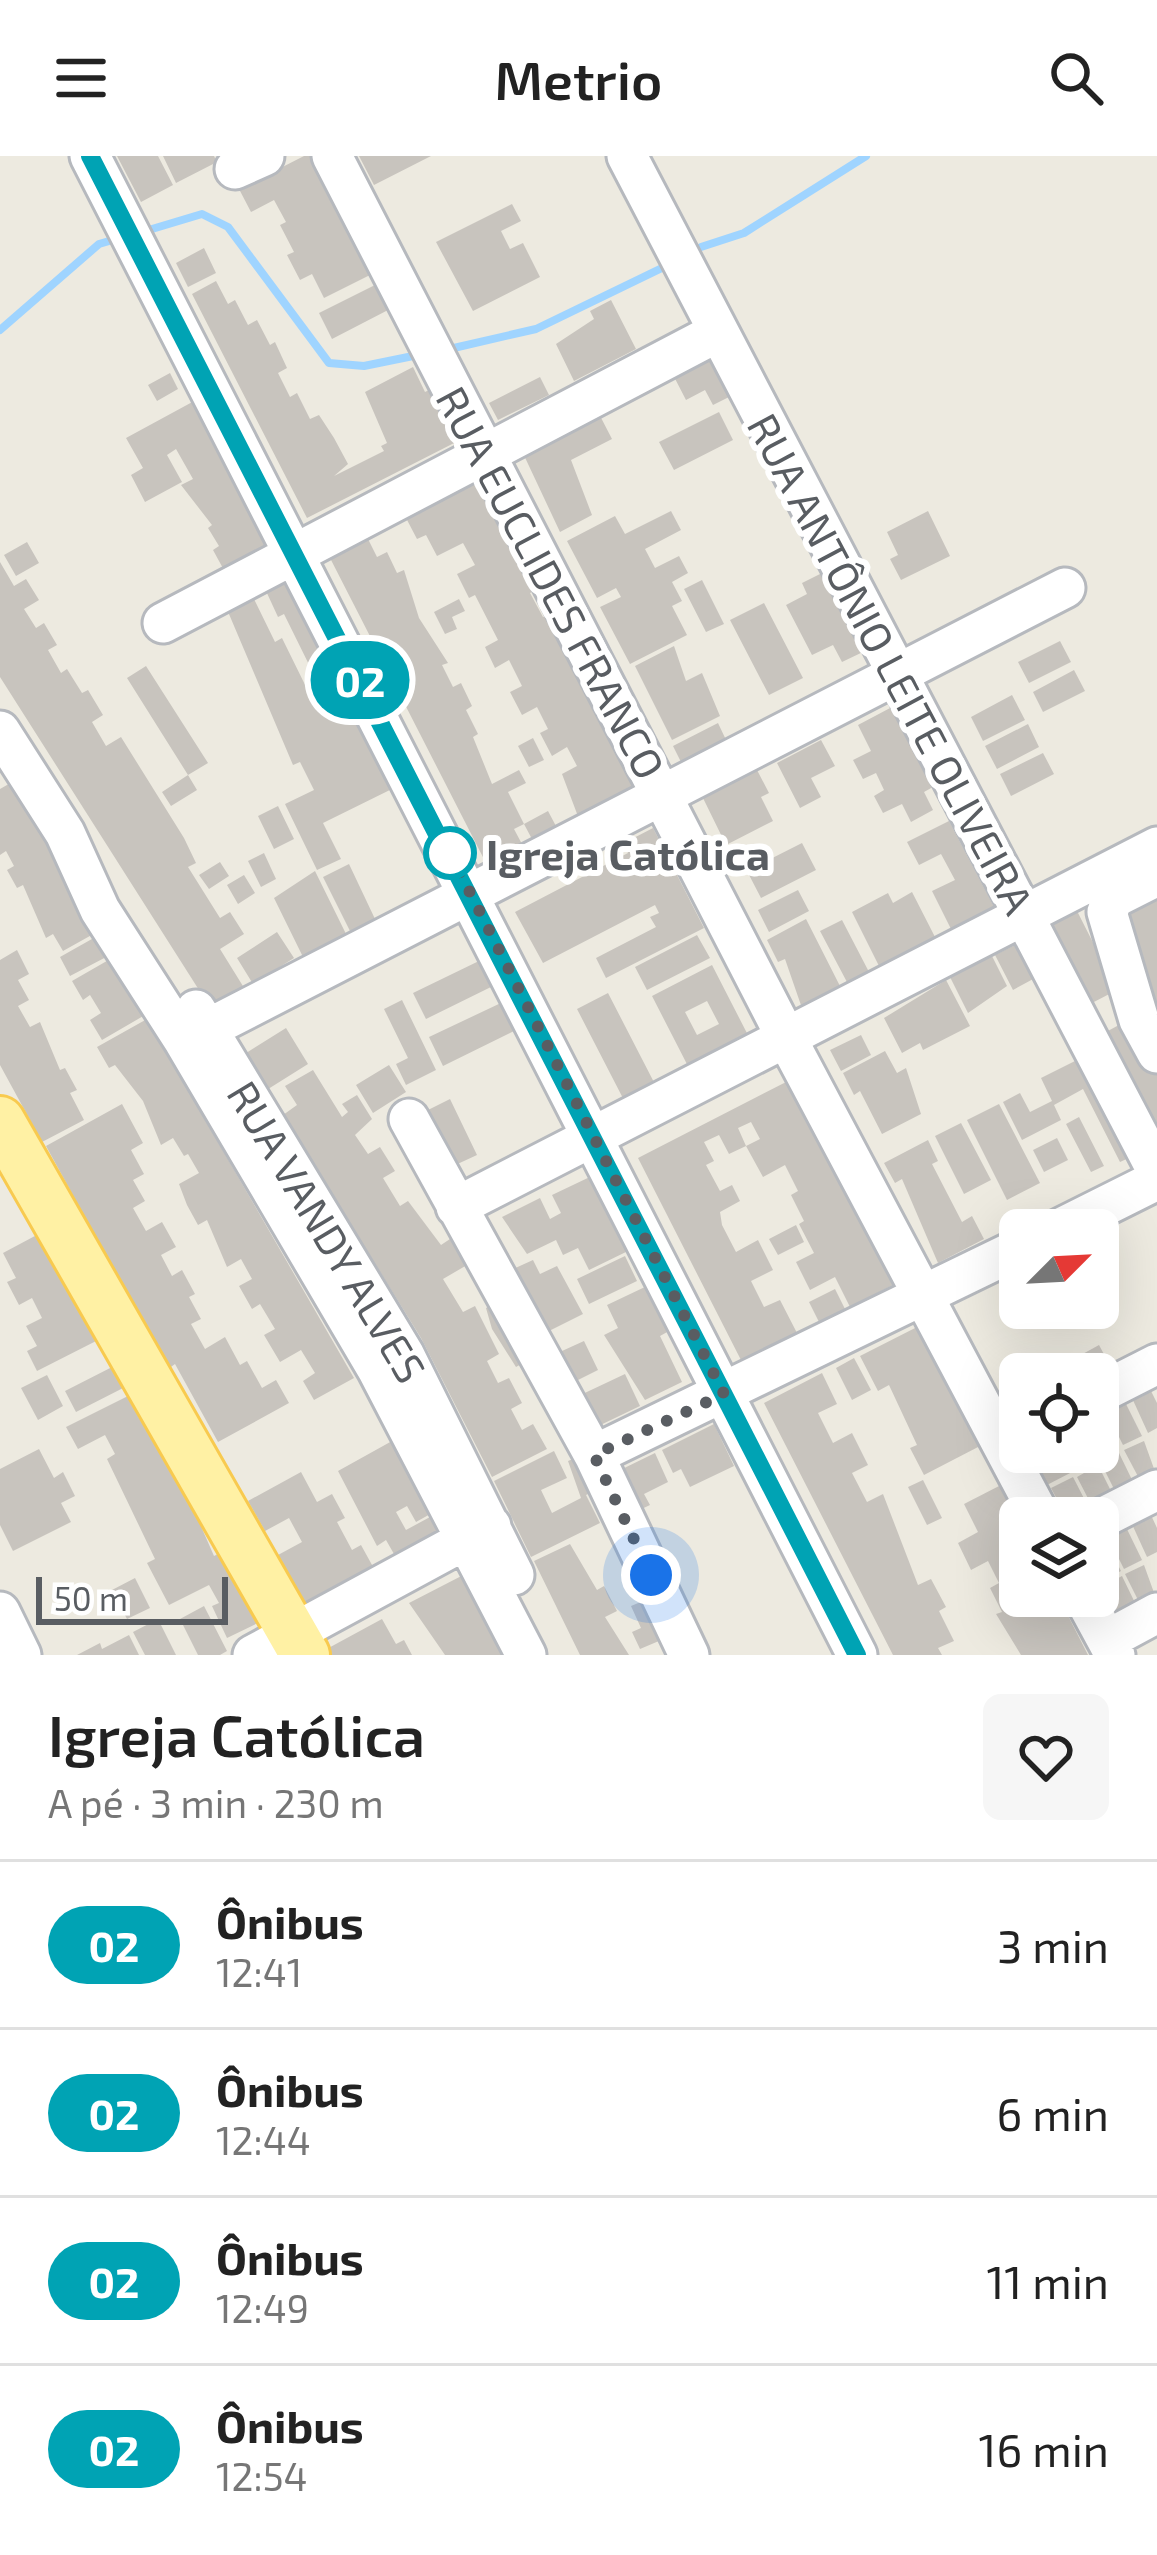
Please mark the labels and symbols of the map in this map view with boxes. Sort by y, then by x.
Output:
street label: RUA EUCLIDES FRANCO [427,378,677,786]
street label: RUA ANTÔNIO LEITE OLIVEIRA [739,404,1045,922]
line badge: 02 [306,641,414,719]
marker: Igreja Católica [425,828,475,878]
place label: Igreja Católica [486,828,770,879]
street label: RUA VANDY ALVES [218,1071,438,1391]
north arrow [999,1209,1119,1329]
your location [621,1545,681,1605]
scale bar [36,1571,228,1624]

